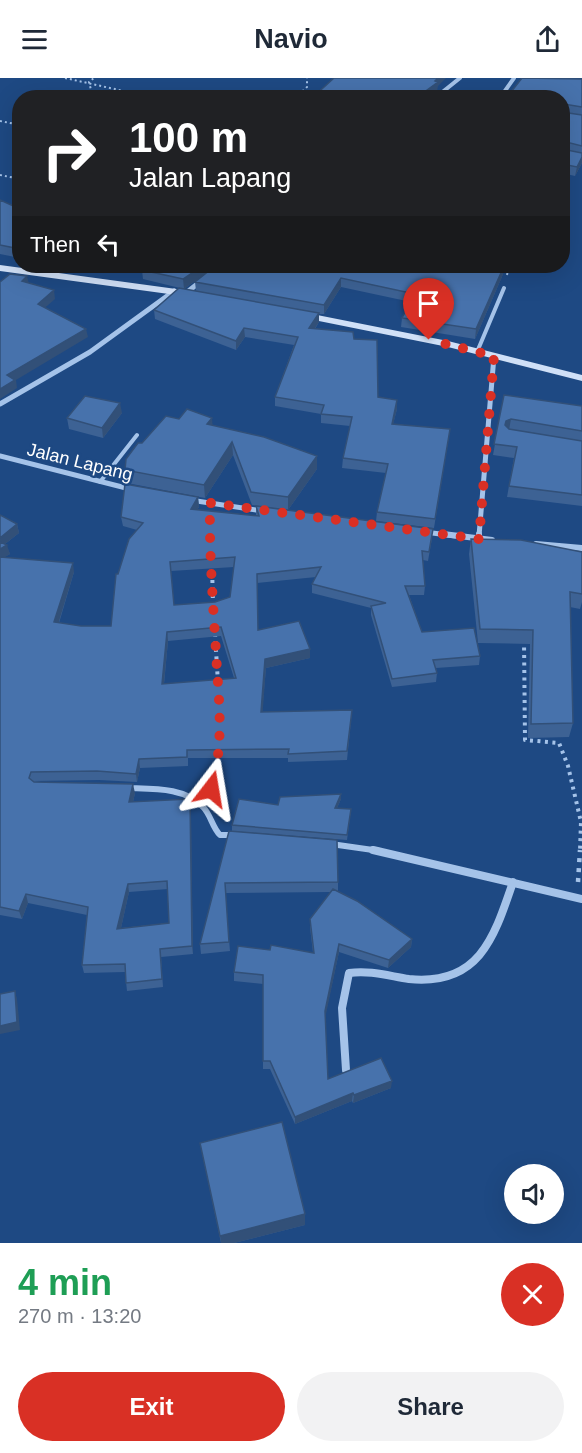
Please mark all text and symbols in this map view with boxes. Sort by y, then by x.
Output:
icon: menu [18,23,51,56]
icon: share [531,23,564,56]
text: Navio [254,24,328,54]
icon: right [30,114,108,192]
text: 100 m [129,114,248,161]
text: Jalan Lapang [129,163,291,193]
icon: left [92,228,125,261]
text: Then [30,232,80,257]
pin [403,278,454,340]
icon: arrive [412,287,445,320]
street label: Jalan Lapang [25,439,135,485]
position arrow [179,757,243,821]
map controls [504,1164,564,1224]
button: sound [504,1164,564,1224]
text: 4 min [18,1262,112,1303]
button: close [501,1263,564,1326]
text: 270 m · 13:20 [18,1305,141,1327]
button: Exit [18,1372,285,1441]
button: Share [297,1372,564,1441]

